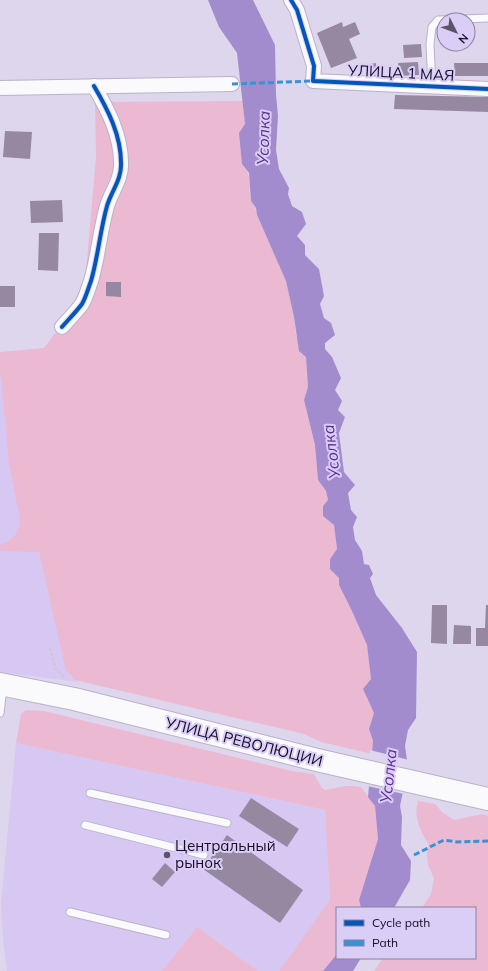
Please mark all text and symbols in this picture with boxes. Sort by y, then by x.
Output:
north arrow [436,12,476,52]
text: N [455,31,471,46]
street label: УЛИЦА 1 МАЯ [346,60,455,85]
water label: Усолка [252,110,274,166]
water label: Усолка [318,423,344,480]
street label: УЛИЦА РЕВОЛЮЦИИ [163,713,325,770]
water label: Усолка [375,748,401,804]
place label: Центральный рынок [175,836,276,872]
marker: Центральный рынок [162,850,172,860]
legend [336,907,476,959]
text: Cycle path [372,915,430,930]
text: Path [372,935,398,950]

